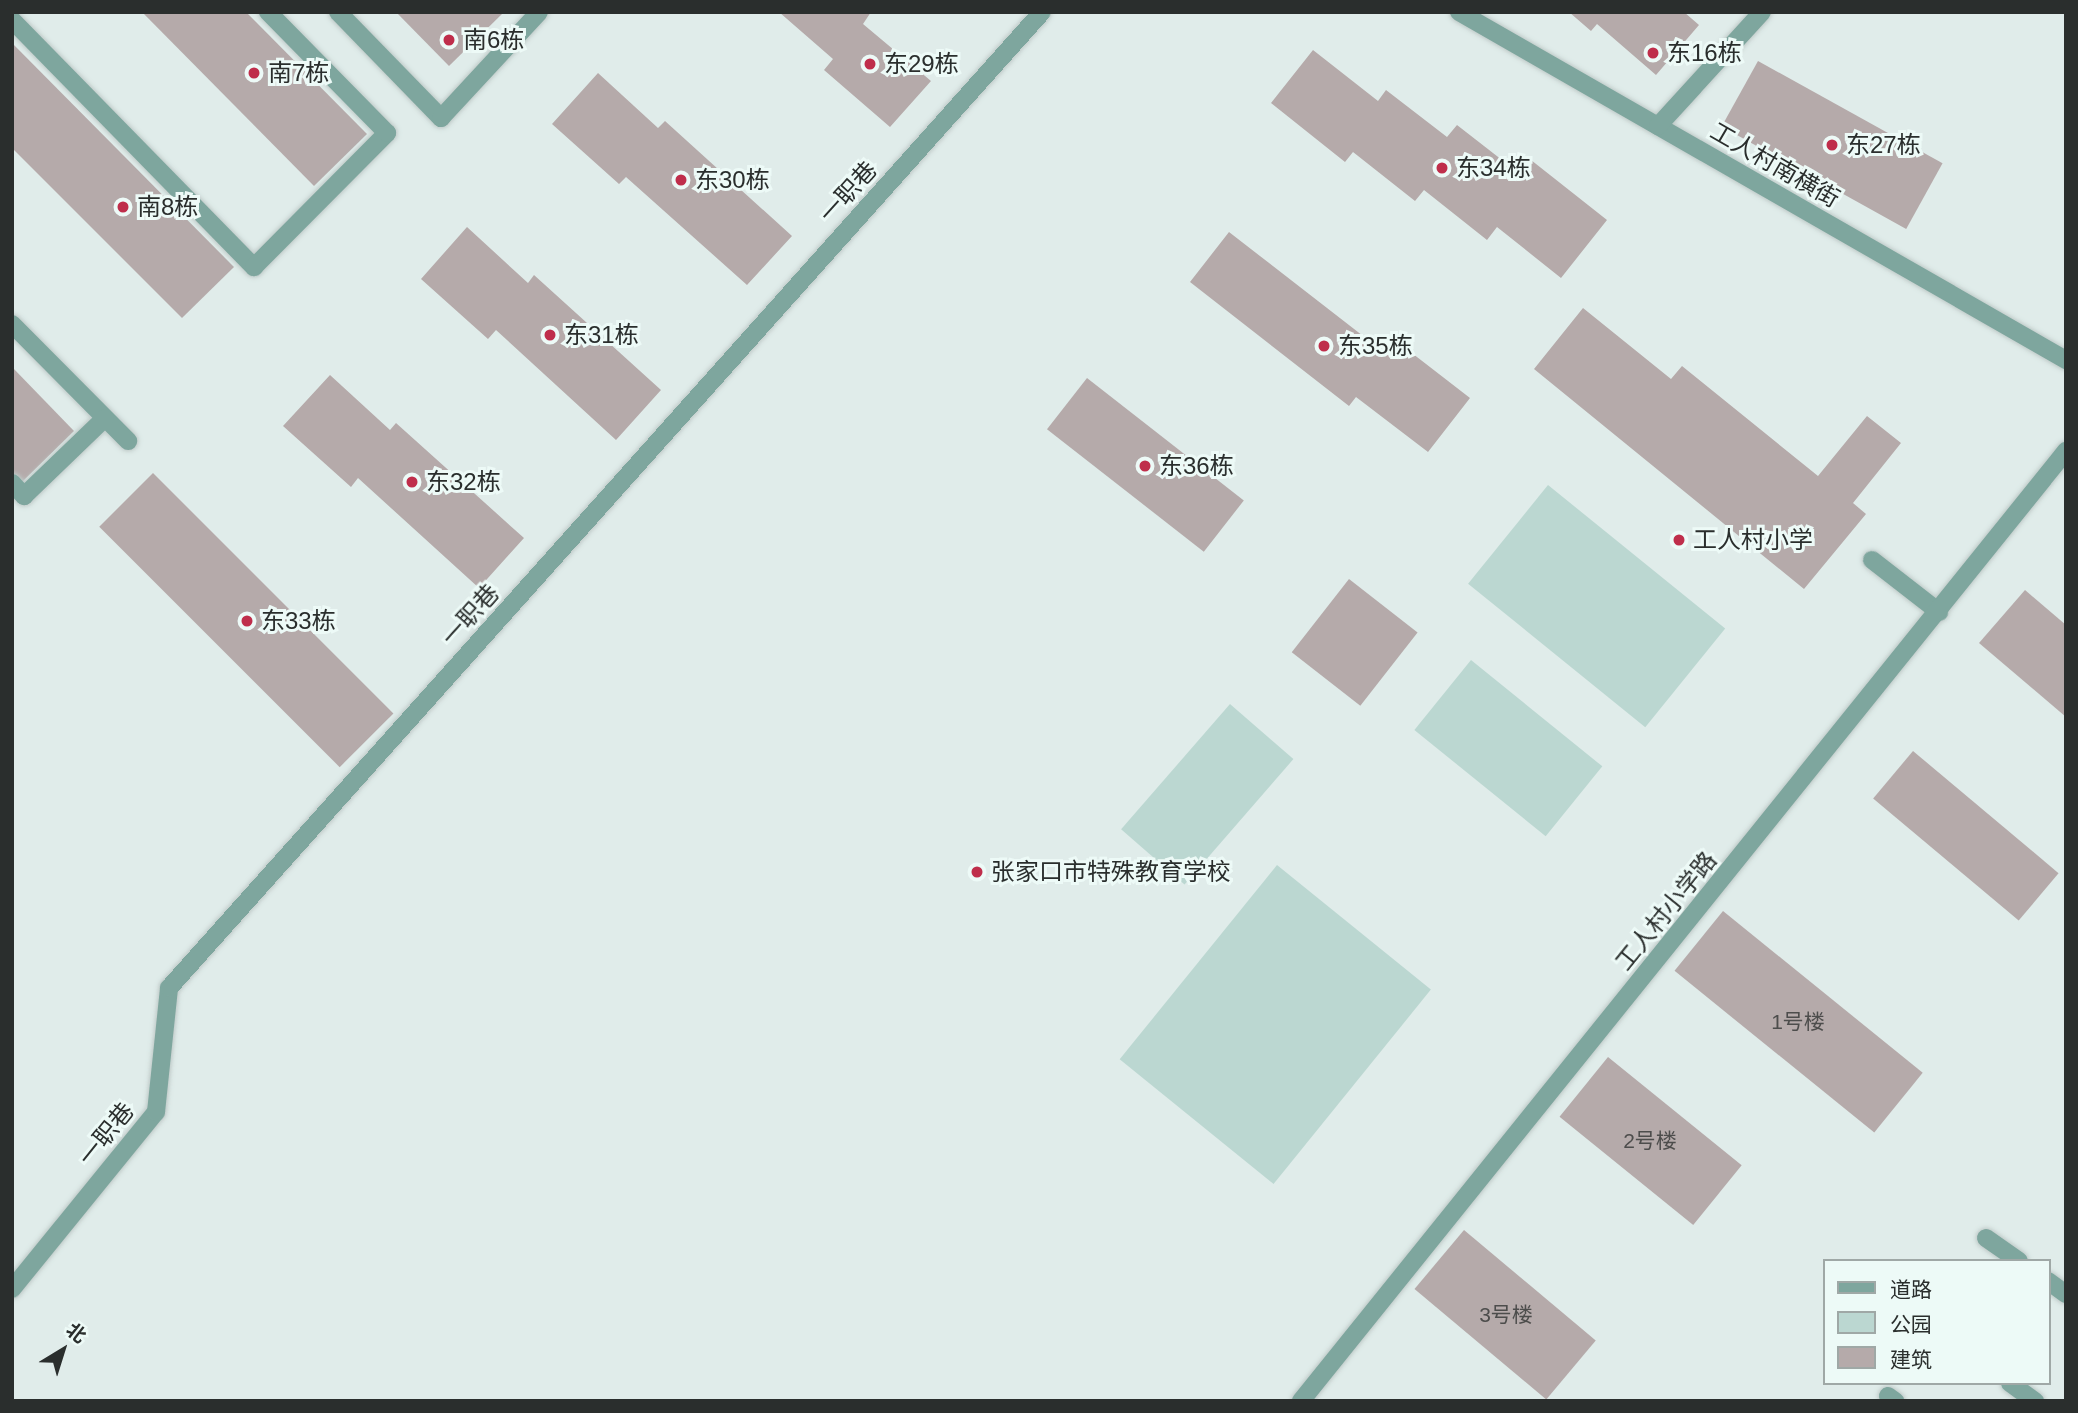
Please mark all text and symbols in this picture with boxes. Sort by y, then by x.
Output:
place label: 南6栋 [463,26,524,54]
marker: 南6栋 [441,32,457,48]
place label: 东16栋 [1667,39,1742,67]
marker: 东16栋 [1645,45,1661,61]
place label: 东29栋 [884,50,959,78]
marker: 东29栋 [862,56,878,72]
place label: 南7栋 [268,59,329,87]
marker: 南7栋 [246,65,262,81]
street label: 工人村南横街 [1705,117,1845,213]
place label: 东27栋 [1846,131,1921,159]
marker: 东27栋 [1824,137,1840,153]
place label: 东34栋 [1456,154,1531,182]
street label: 一职巷 [813,156,883,228]
marker: 东34栋 [1434,160,1450,176]
place label: 东30栋 [695,166,770,194]
marker: 东30栋 [673,172,689,188]
place label: 南8栋 [137,193,198,221]
marker: 南8栋 [115,199,131,215]
place label: 东31栋 [564,321,639,349]
marker: 东31栋 [542,327,558,343]
place label: 东35栋 [1338,332,1413,360]
marker: 东35栋 [1316,338,1332,354]
place label: 东36栋 [1159,452,1234,480]
marker: 东36栋 [1137,458,1153,474]
place label: 东32栋 [426,468,501,496]
marker: 东32栋 [404,474,420,490]
place label: 工人村小学 [1693,526,1813,554]
marker: 工人村小学 [1671,532,1687,548]
street label: 一职巷 [435,579,505,651]
place label: 东33栋 [261,607,336,635]
marker: 东33栋 [239,613,255,629]
street label: 工人村小学路 [1609,846,1723,976]
place label: 张家口市特殊教育学校 [991,858,1231,886]
marker: 张家口市特殊教育学校 [969,864,985,880]
house number: 1号楼 [1771,1009,1825,1035]
street label: 一职巷 [72,1097,140,1171]
house number: 2号楼 [1623,1128,1677,1154]
legend [1822,1259,2050,1385]
text: 道路 [1890,1278,1932,1301]
house number: 3号楼 [1479,1302,1533,1328]
text: 公园 [1890,1313,1932,1336]
north arrow [28,1315,98,1385]
text: 北 [62,1319,90,1347]
text: 建筑 [1890,1348,1932,1371]

